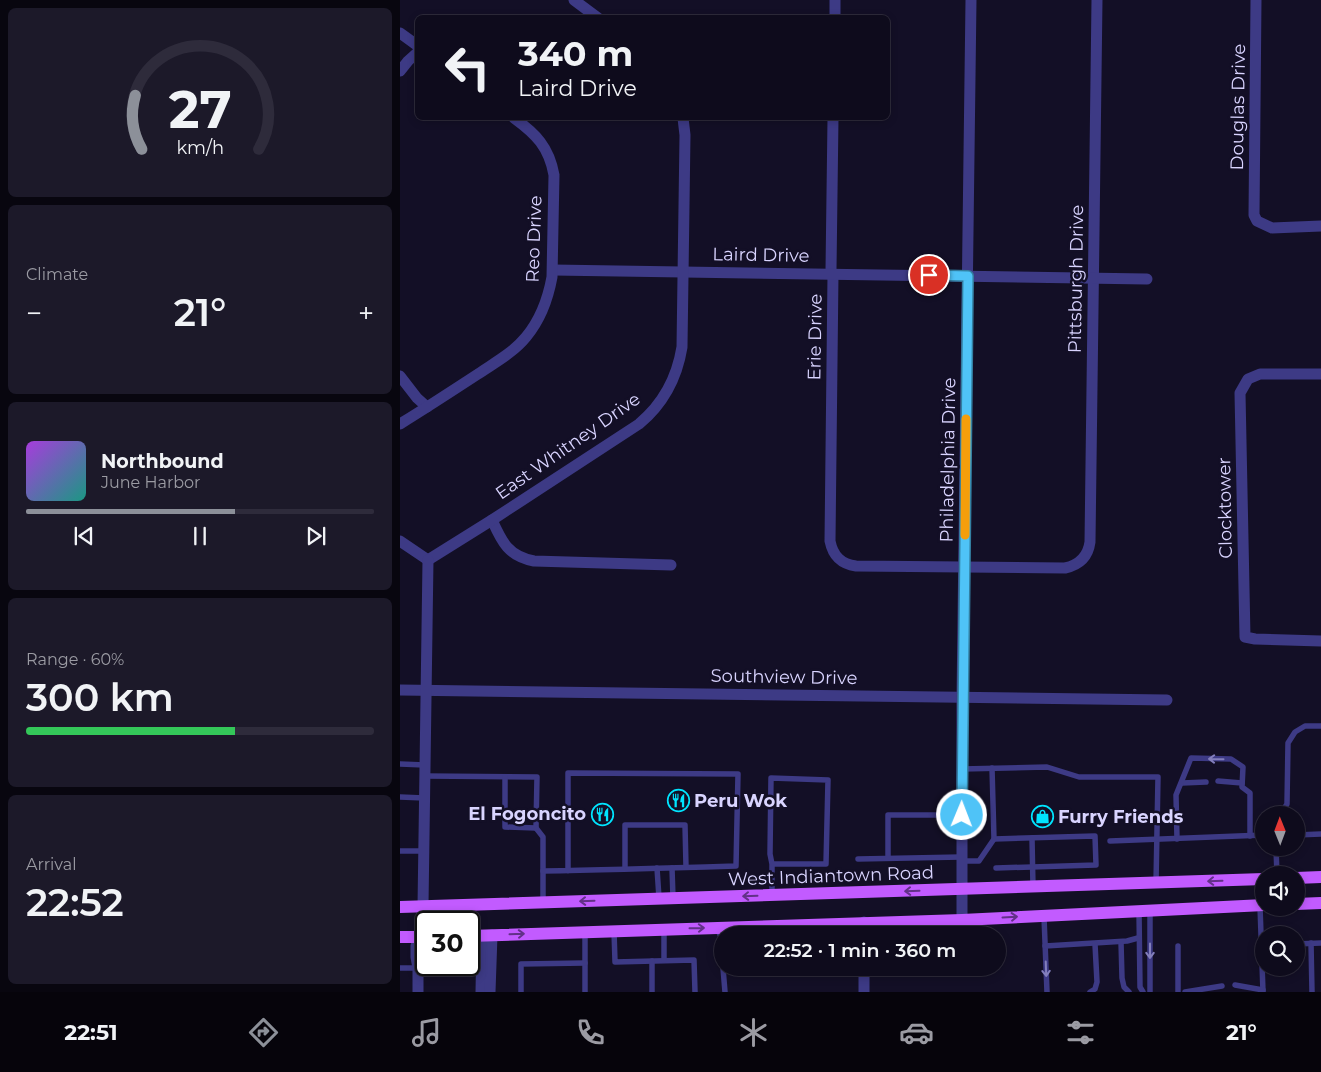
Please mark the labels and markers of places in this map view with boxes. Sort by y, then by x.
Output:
pin [908,254,950,296]
restaurant icon: Peru Wok [666,789,690,813]
place label: Peru Wok [694,790,787,812]
restaurant icon: El Fogoncito [590,802,614,826]
place label: El Fogoncito [468,803,586,825]
shop icon: Furry Friends [1030,805,1054,829]
place label: Furry Friends [1058,806,1184,828]

